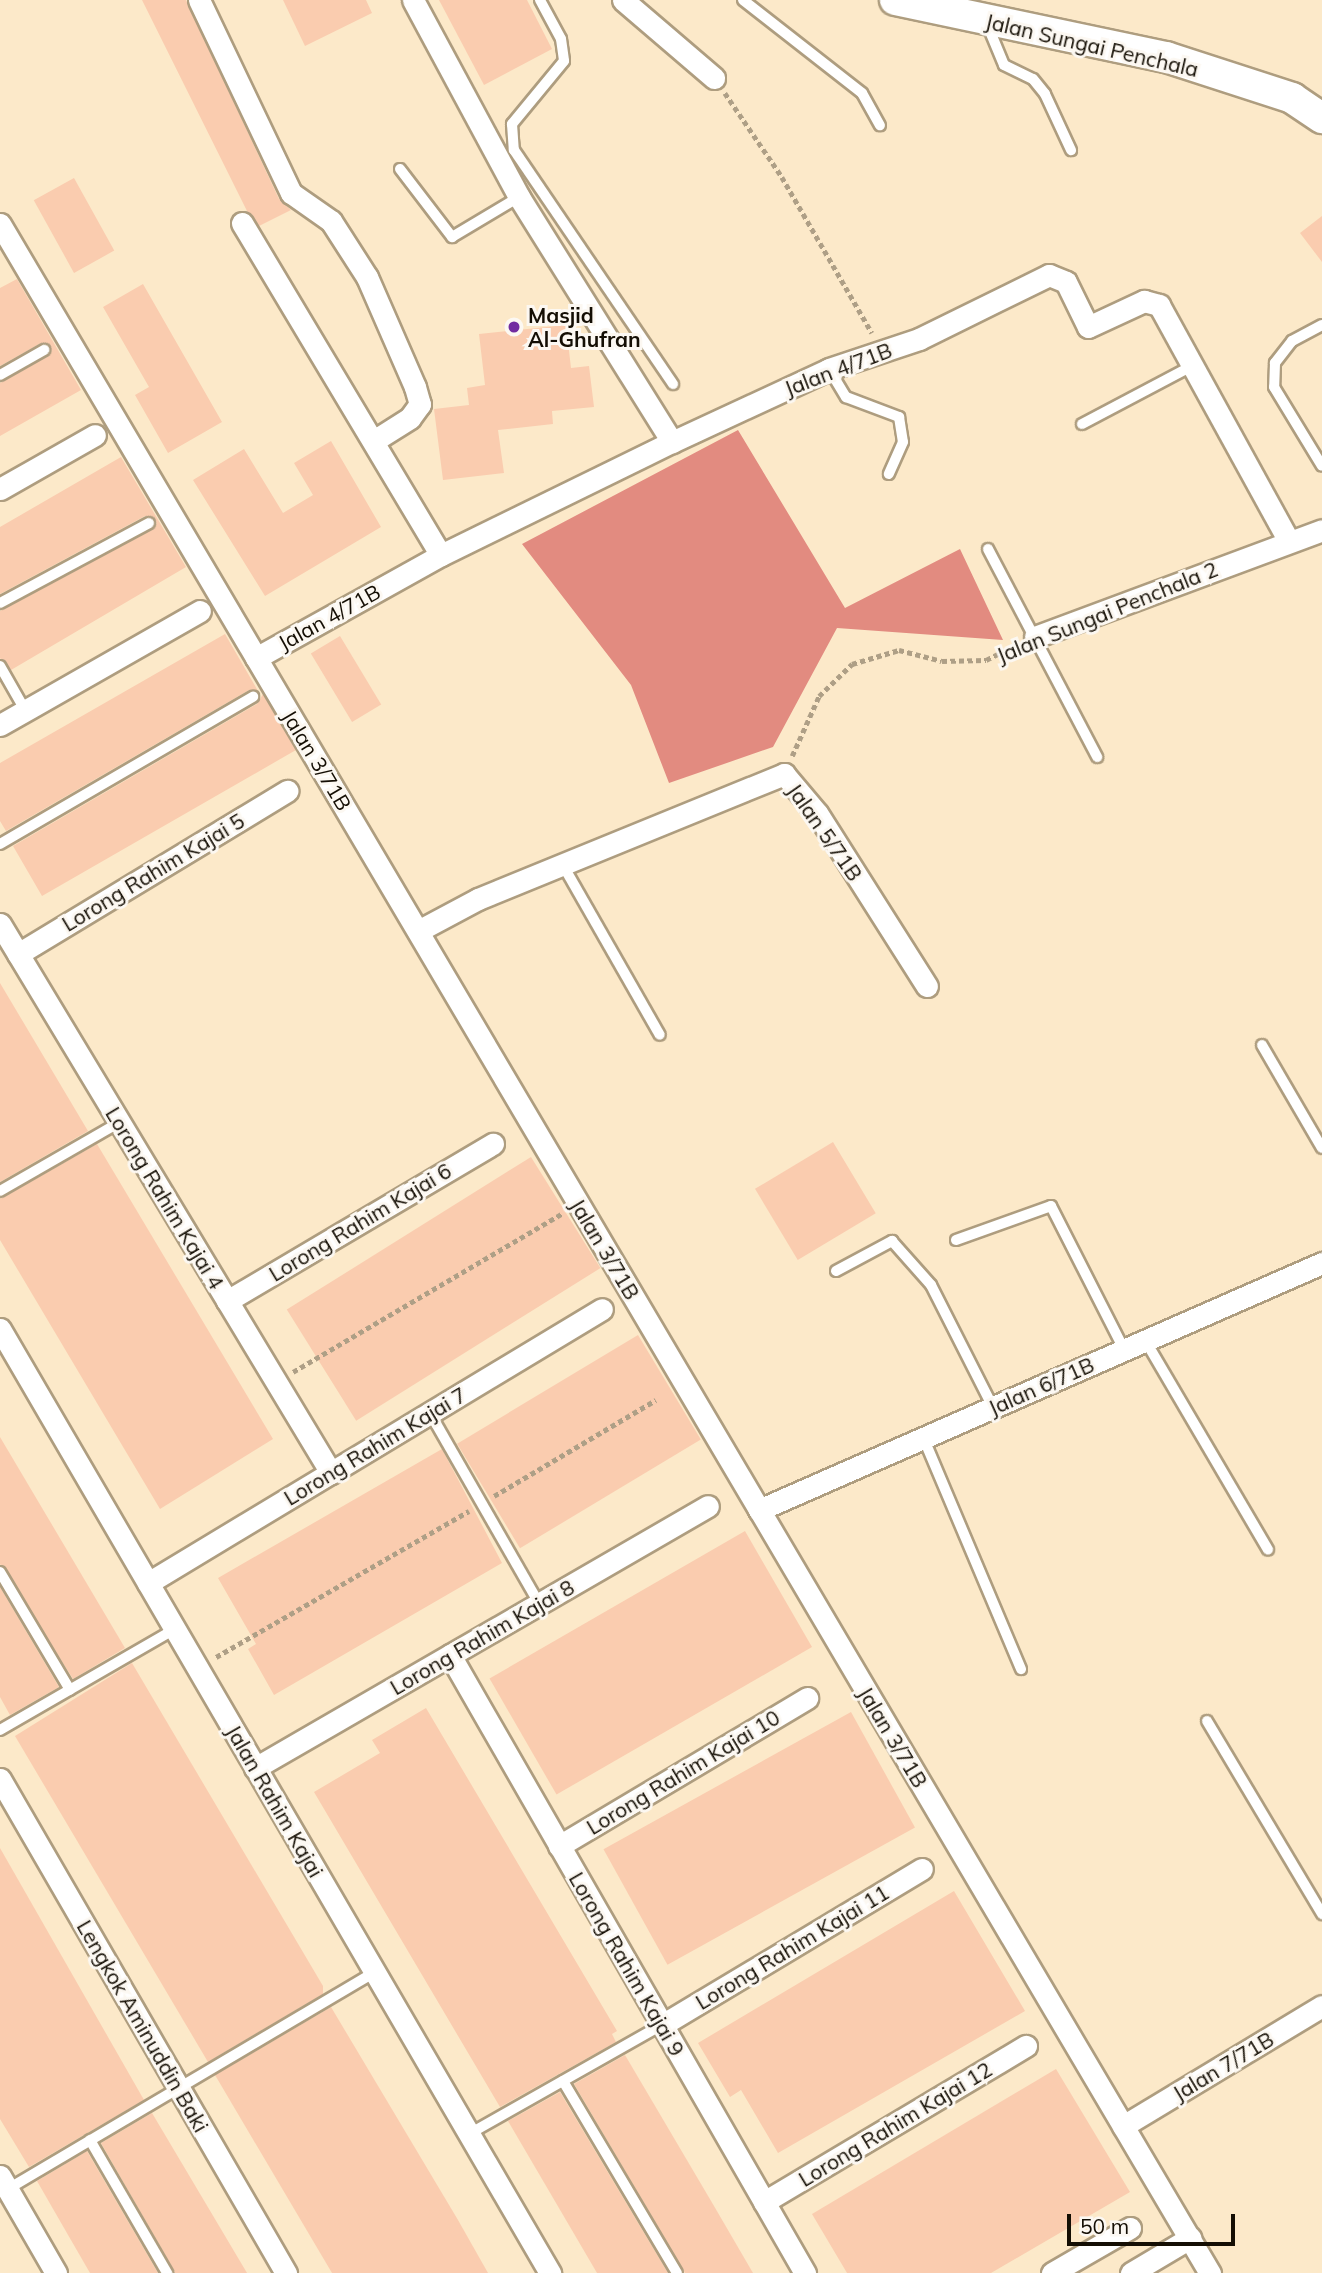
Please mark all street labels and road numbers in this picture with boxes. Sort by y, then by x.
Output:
street label: Jalan Sungai Penchala [983,8,1201,82]
street label: Jalan 4/71B [781,337,895,401]
street label: Jalan Sungai Penchala 2 [993,556,1221,668]
street label: Jalan 4/71B [273,579,385,655]
street label: Jalan 3/71B [277,705,357,815]
street label: Jalan 5/71B [782,778,868,886]
street label: Lorong Rahim Kajai 5 [57,808,249,936]
street label: Lorong Rahim Kajai 4 [101,1102,229,1294]
street label: Lorong Rahim Kajai 6 [264,1158,456,1286]
street label: Jalan 3/71B [565,1194,645,1304]
street label: Jalan 6/71B [984,1352,1098,1420]
street label: Lorong Rahim Kajai 7 [279,1382,471,1510]
street label: Lorong Rahim Kajai 8 [386,1574,578,1700]
street label: Jalan 3/71B [853,1682,933,1792]
street label: Lorong Rahim Kajai 10 [582,1704,784,1840]
street label: Jalan Rahim Kajai [221,1720,329,1882]
street label: Lorong Rahim Kajai 9 [564,1868,690,2060]
street label: Lorong Rahim Kajai 11 [691,1879,893,2015]
street label: Lengkok Aminuddin Baki [72,1916,214,2136]
street label: Jalan 7/71B [1168,2026,1278,2106]
street label: Lorong Rahim Kajai 12 [794,2056,996,2192]

